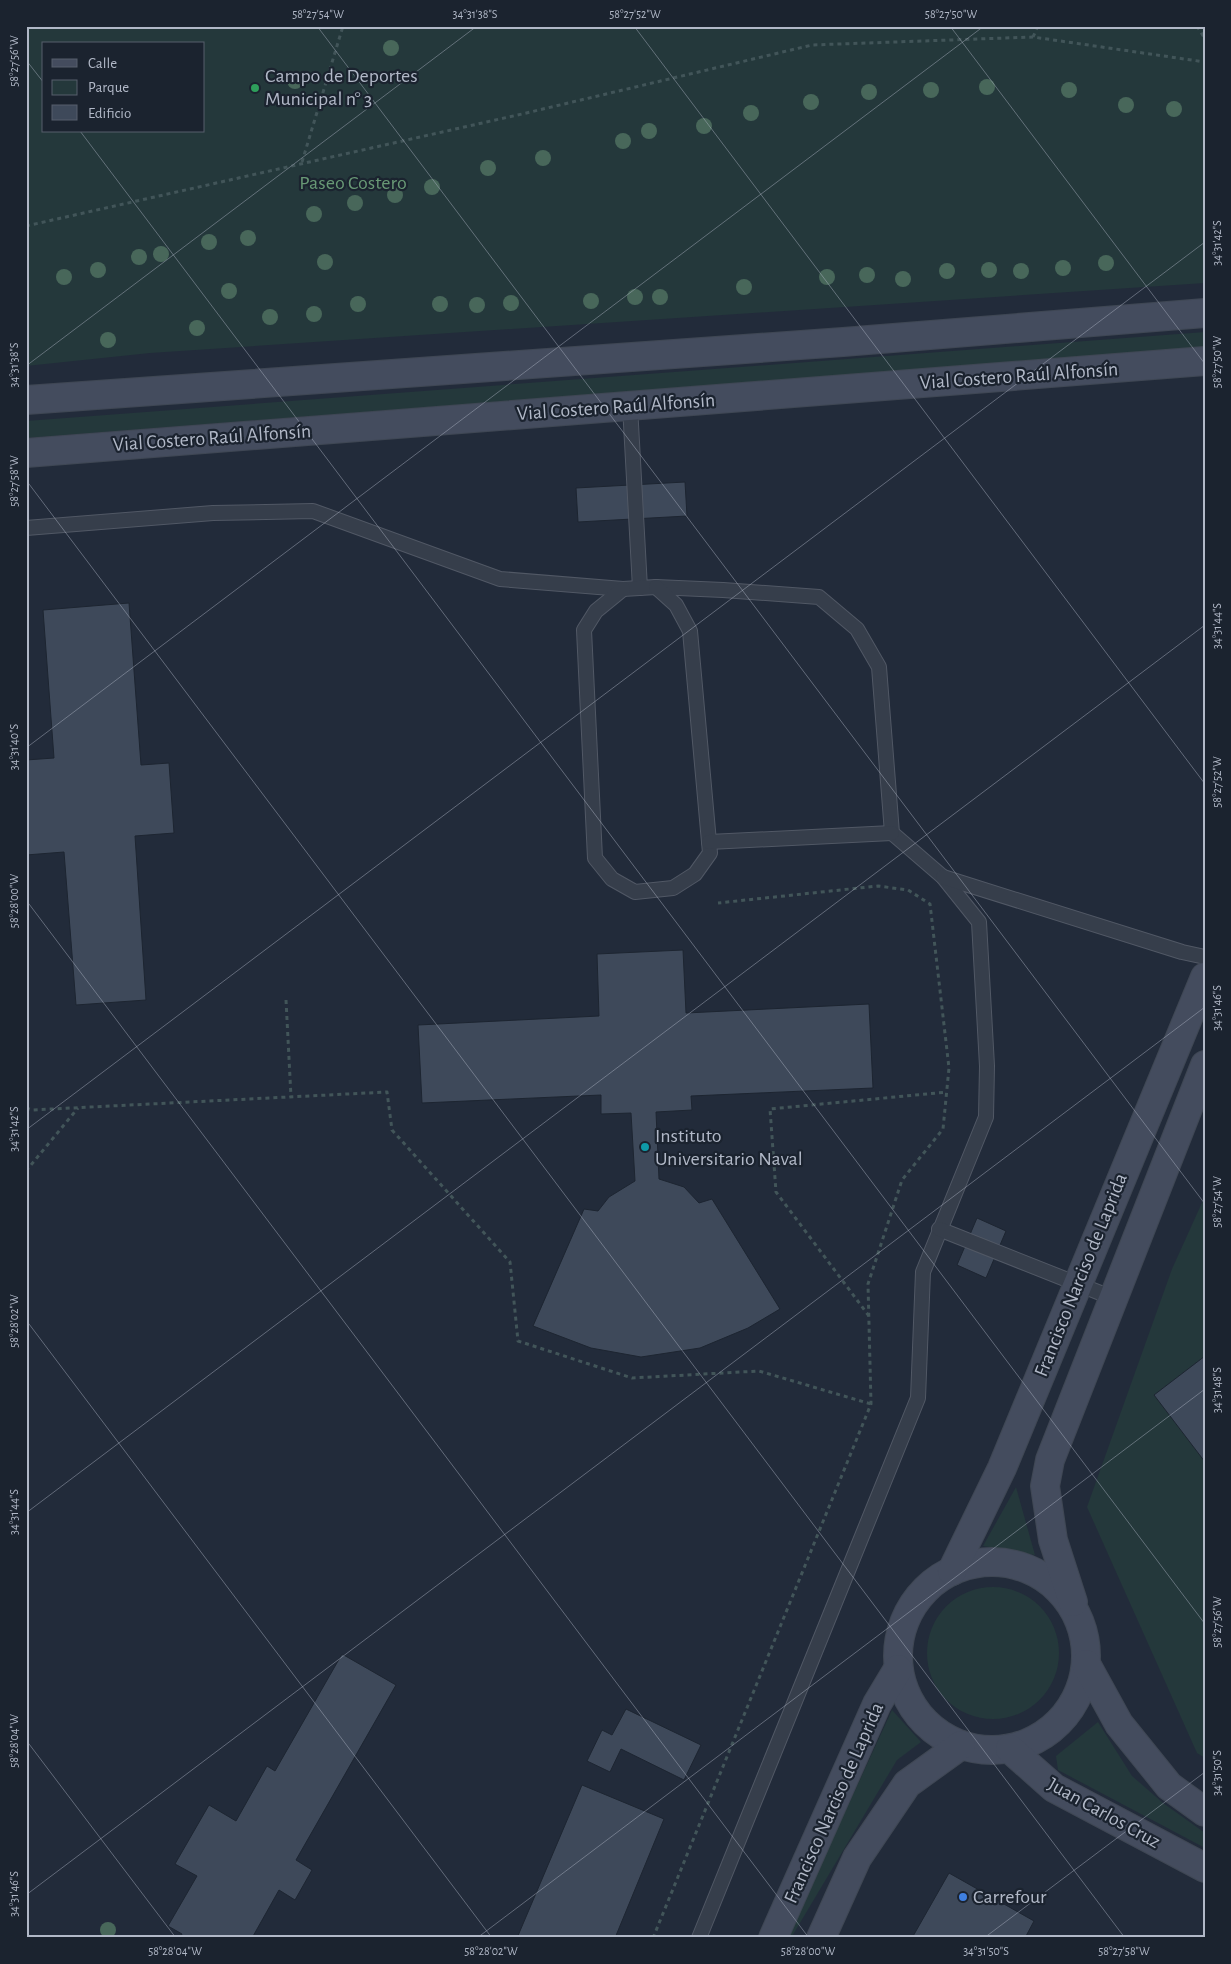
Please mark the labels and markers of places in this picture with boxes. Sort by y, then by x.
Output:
place label: Campo de Deportes Municipal n° 3 [265,66,418,109]
marker: Campo de Deportes Municipal n° 3 [249,82,261,94]
place label: Instituto Universitario Naval [655,1126,803,1169]
marker: Instituto Universitario Naval [639,1141,651,1153]
place label: Carrefour [973,1887,1047,1907]
marker: Carrefour [957,1891,969,1903]

